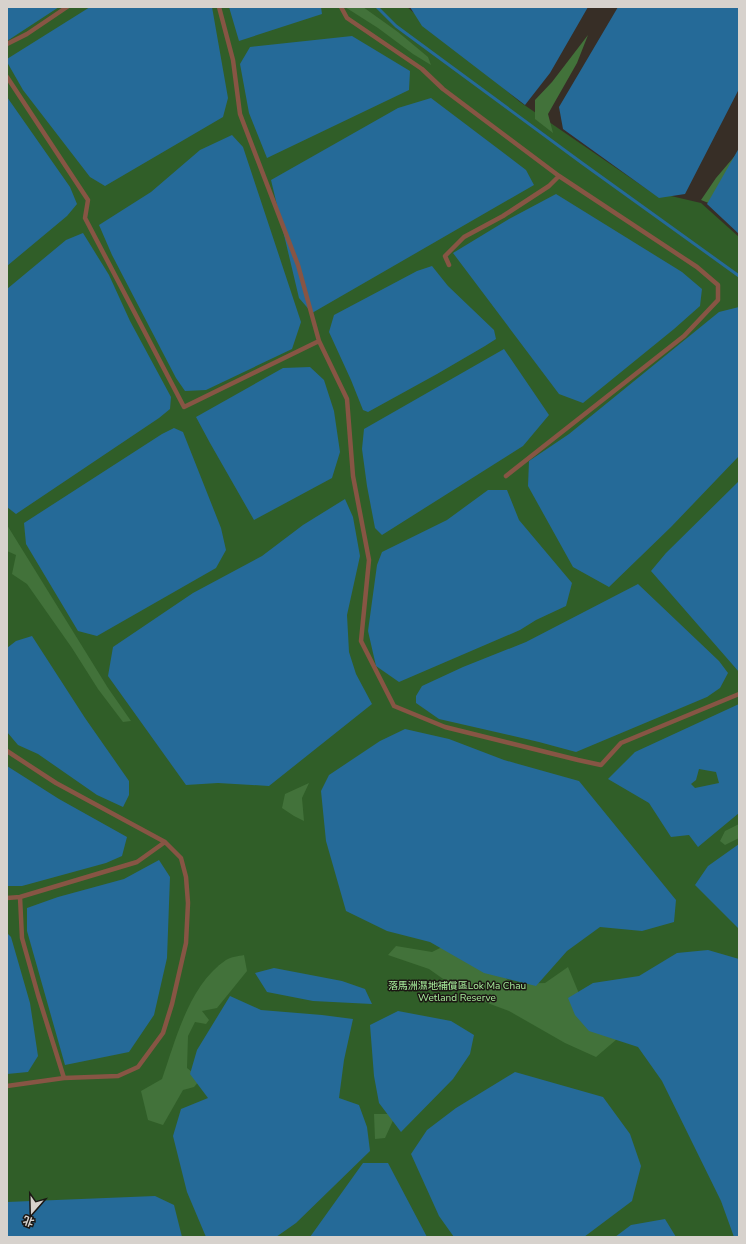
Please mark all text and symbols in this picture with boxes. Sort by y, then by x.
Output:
park label: 落馬洲濕地補償區Lok Ma Chau Wetland Reserve [388,979,526,1005]
north arrow [12,1192,52,1232]
text: 北 [21,1212,36,1230]

